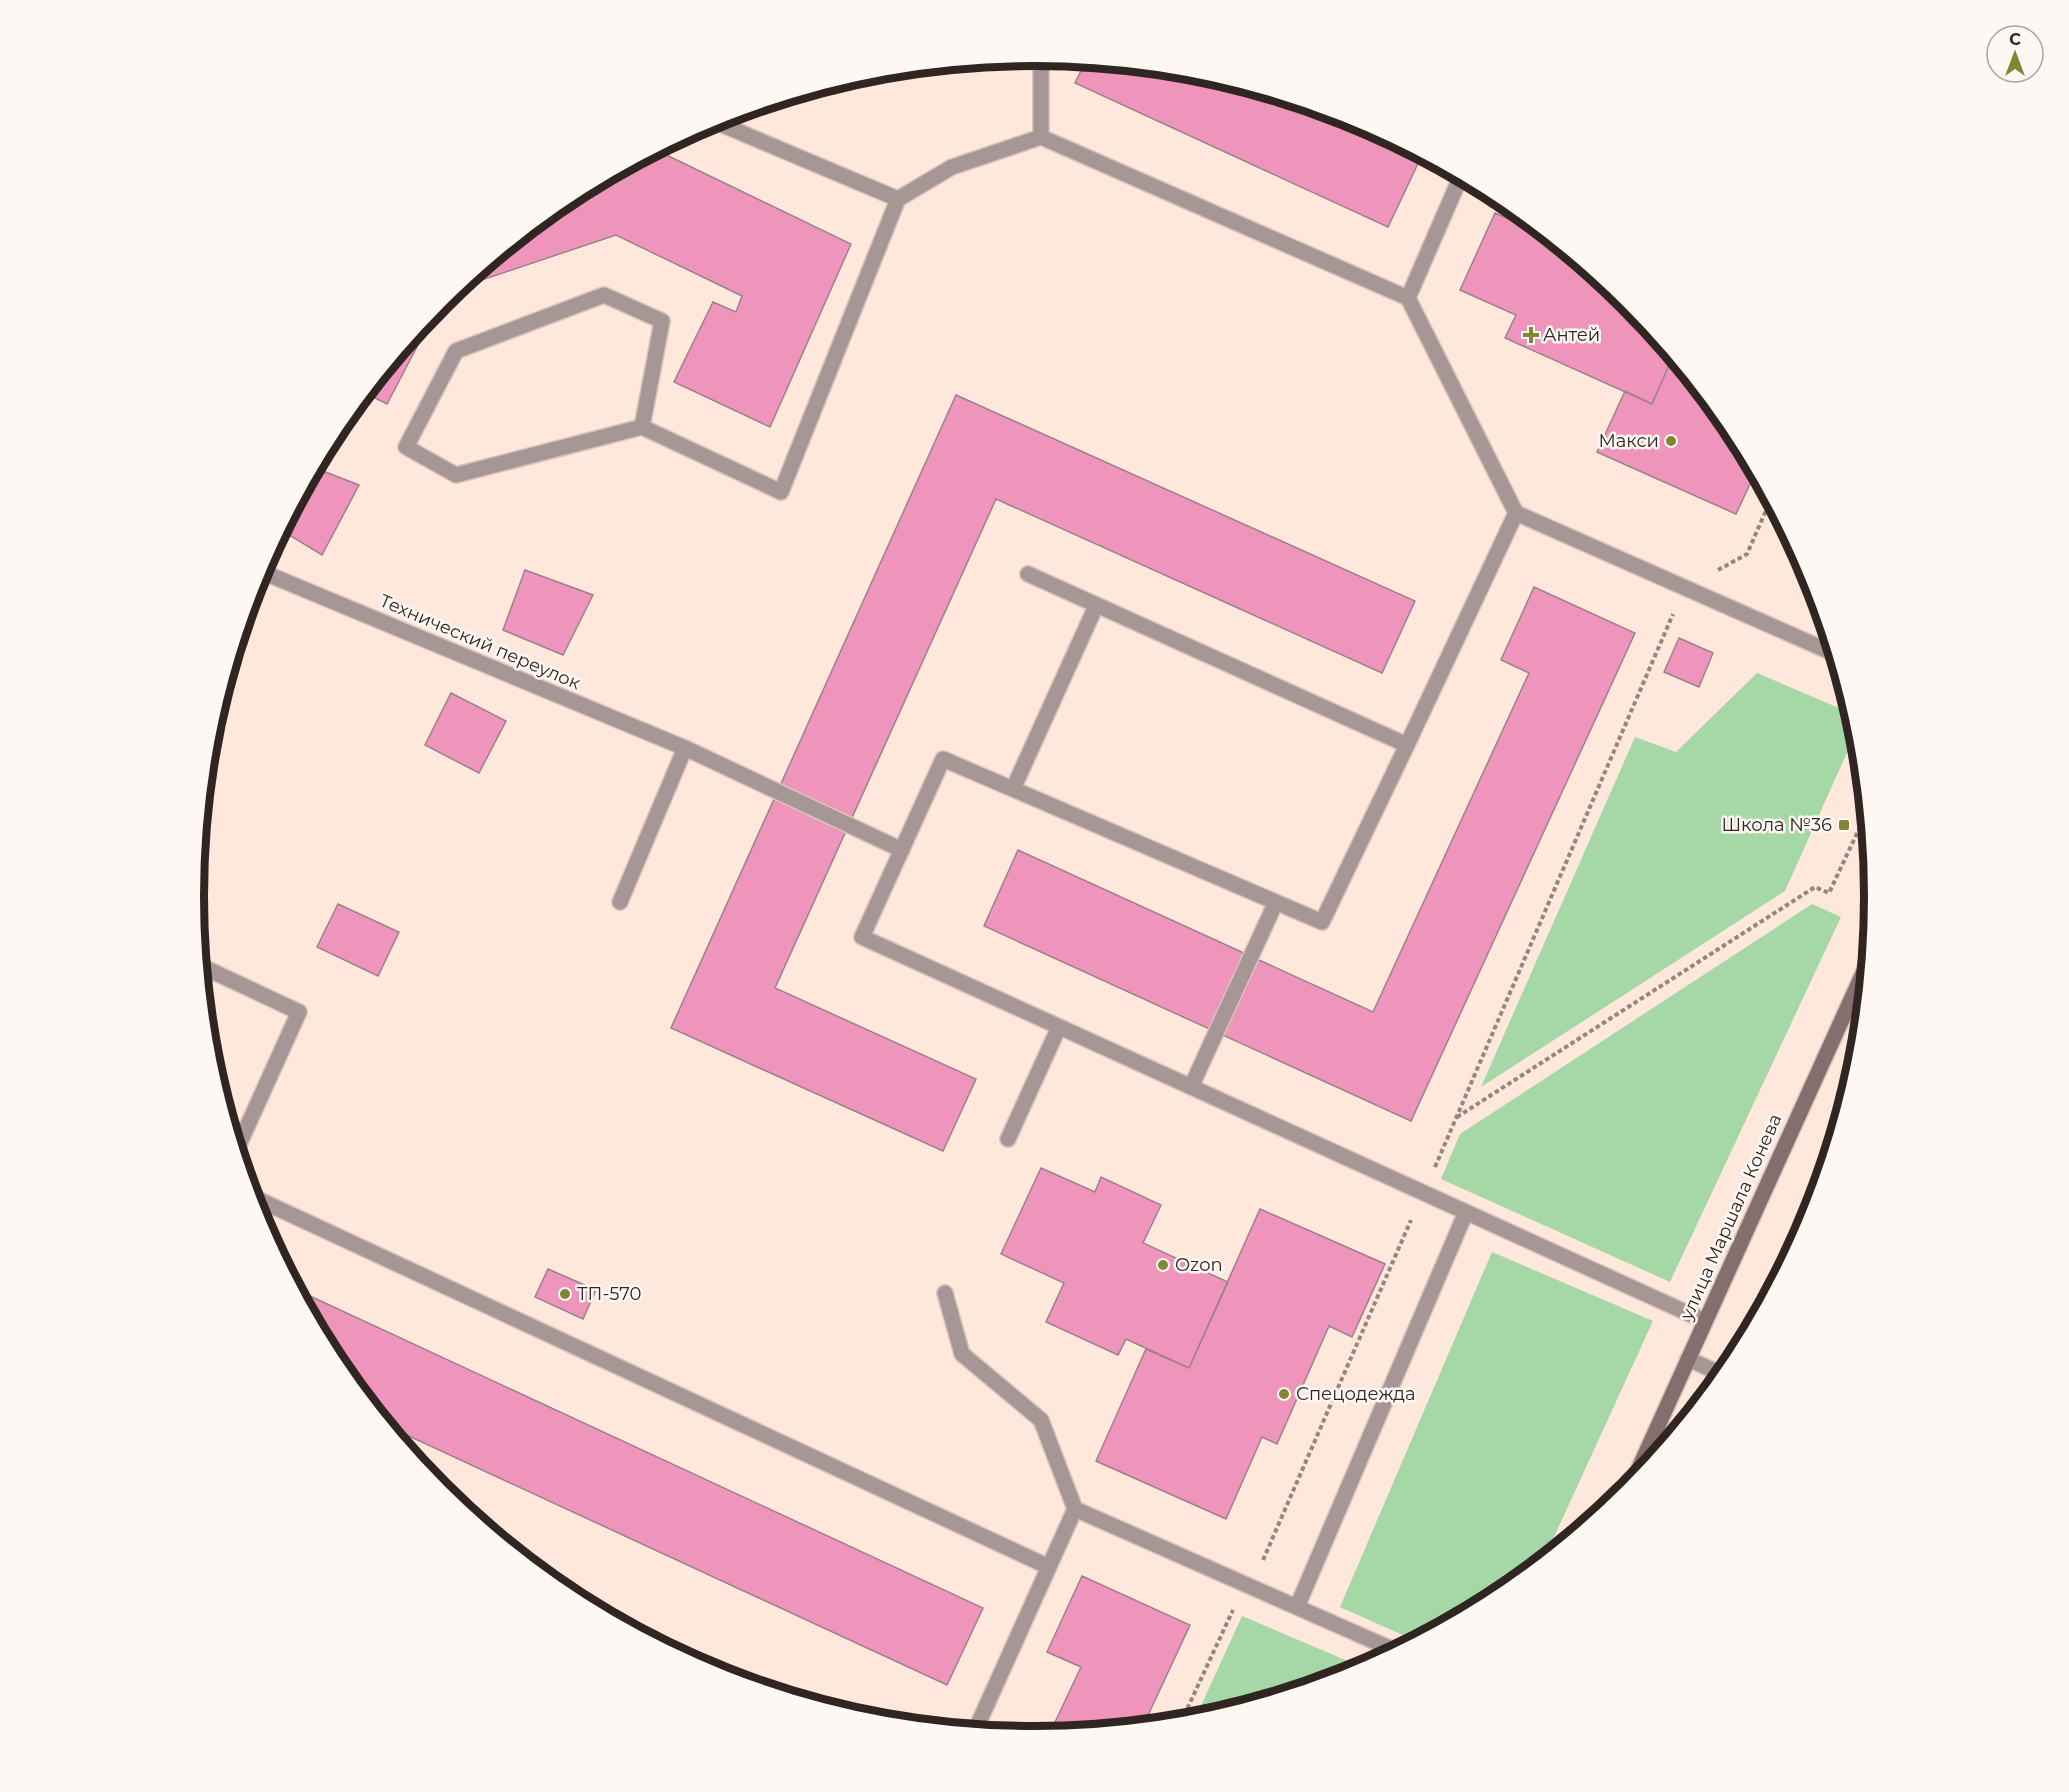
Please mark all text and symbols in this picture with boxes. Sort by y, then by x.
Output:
north arrow [1985,24,2045,84]
text: С [2009,30,2021,49]
place label: Антей [1543,324,1600,346]
marker: Антей [1524,328,1538,342]
place label: Макси [1599,430,1659,452]
marker: Макси [1664,434,1678,448]
street label: Технический переулок [376,590,584,695]
place label: Школа №36 [1721,814,1832,836]
marker: Школа №36 [1837,818,1851,832]
street label: улица Маршала Конева [1675,1111,1786,1324]
place label: Ozon [1175,1254,1223,1276]
marker: Ozon [1156,1258,1170,1272]
place label: ТП-570 [577,1283,641,1305]
marker: ТП-570 [558,1287,572,1301]
place label: Спецодежда [1296,1383,1416,1405]
marker: Спецодежда [1277,1387,1291,1401]

